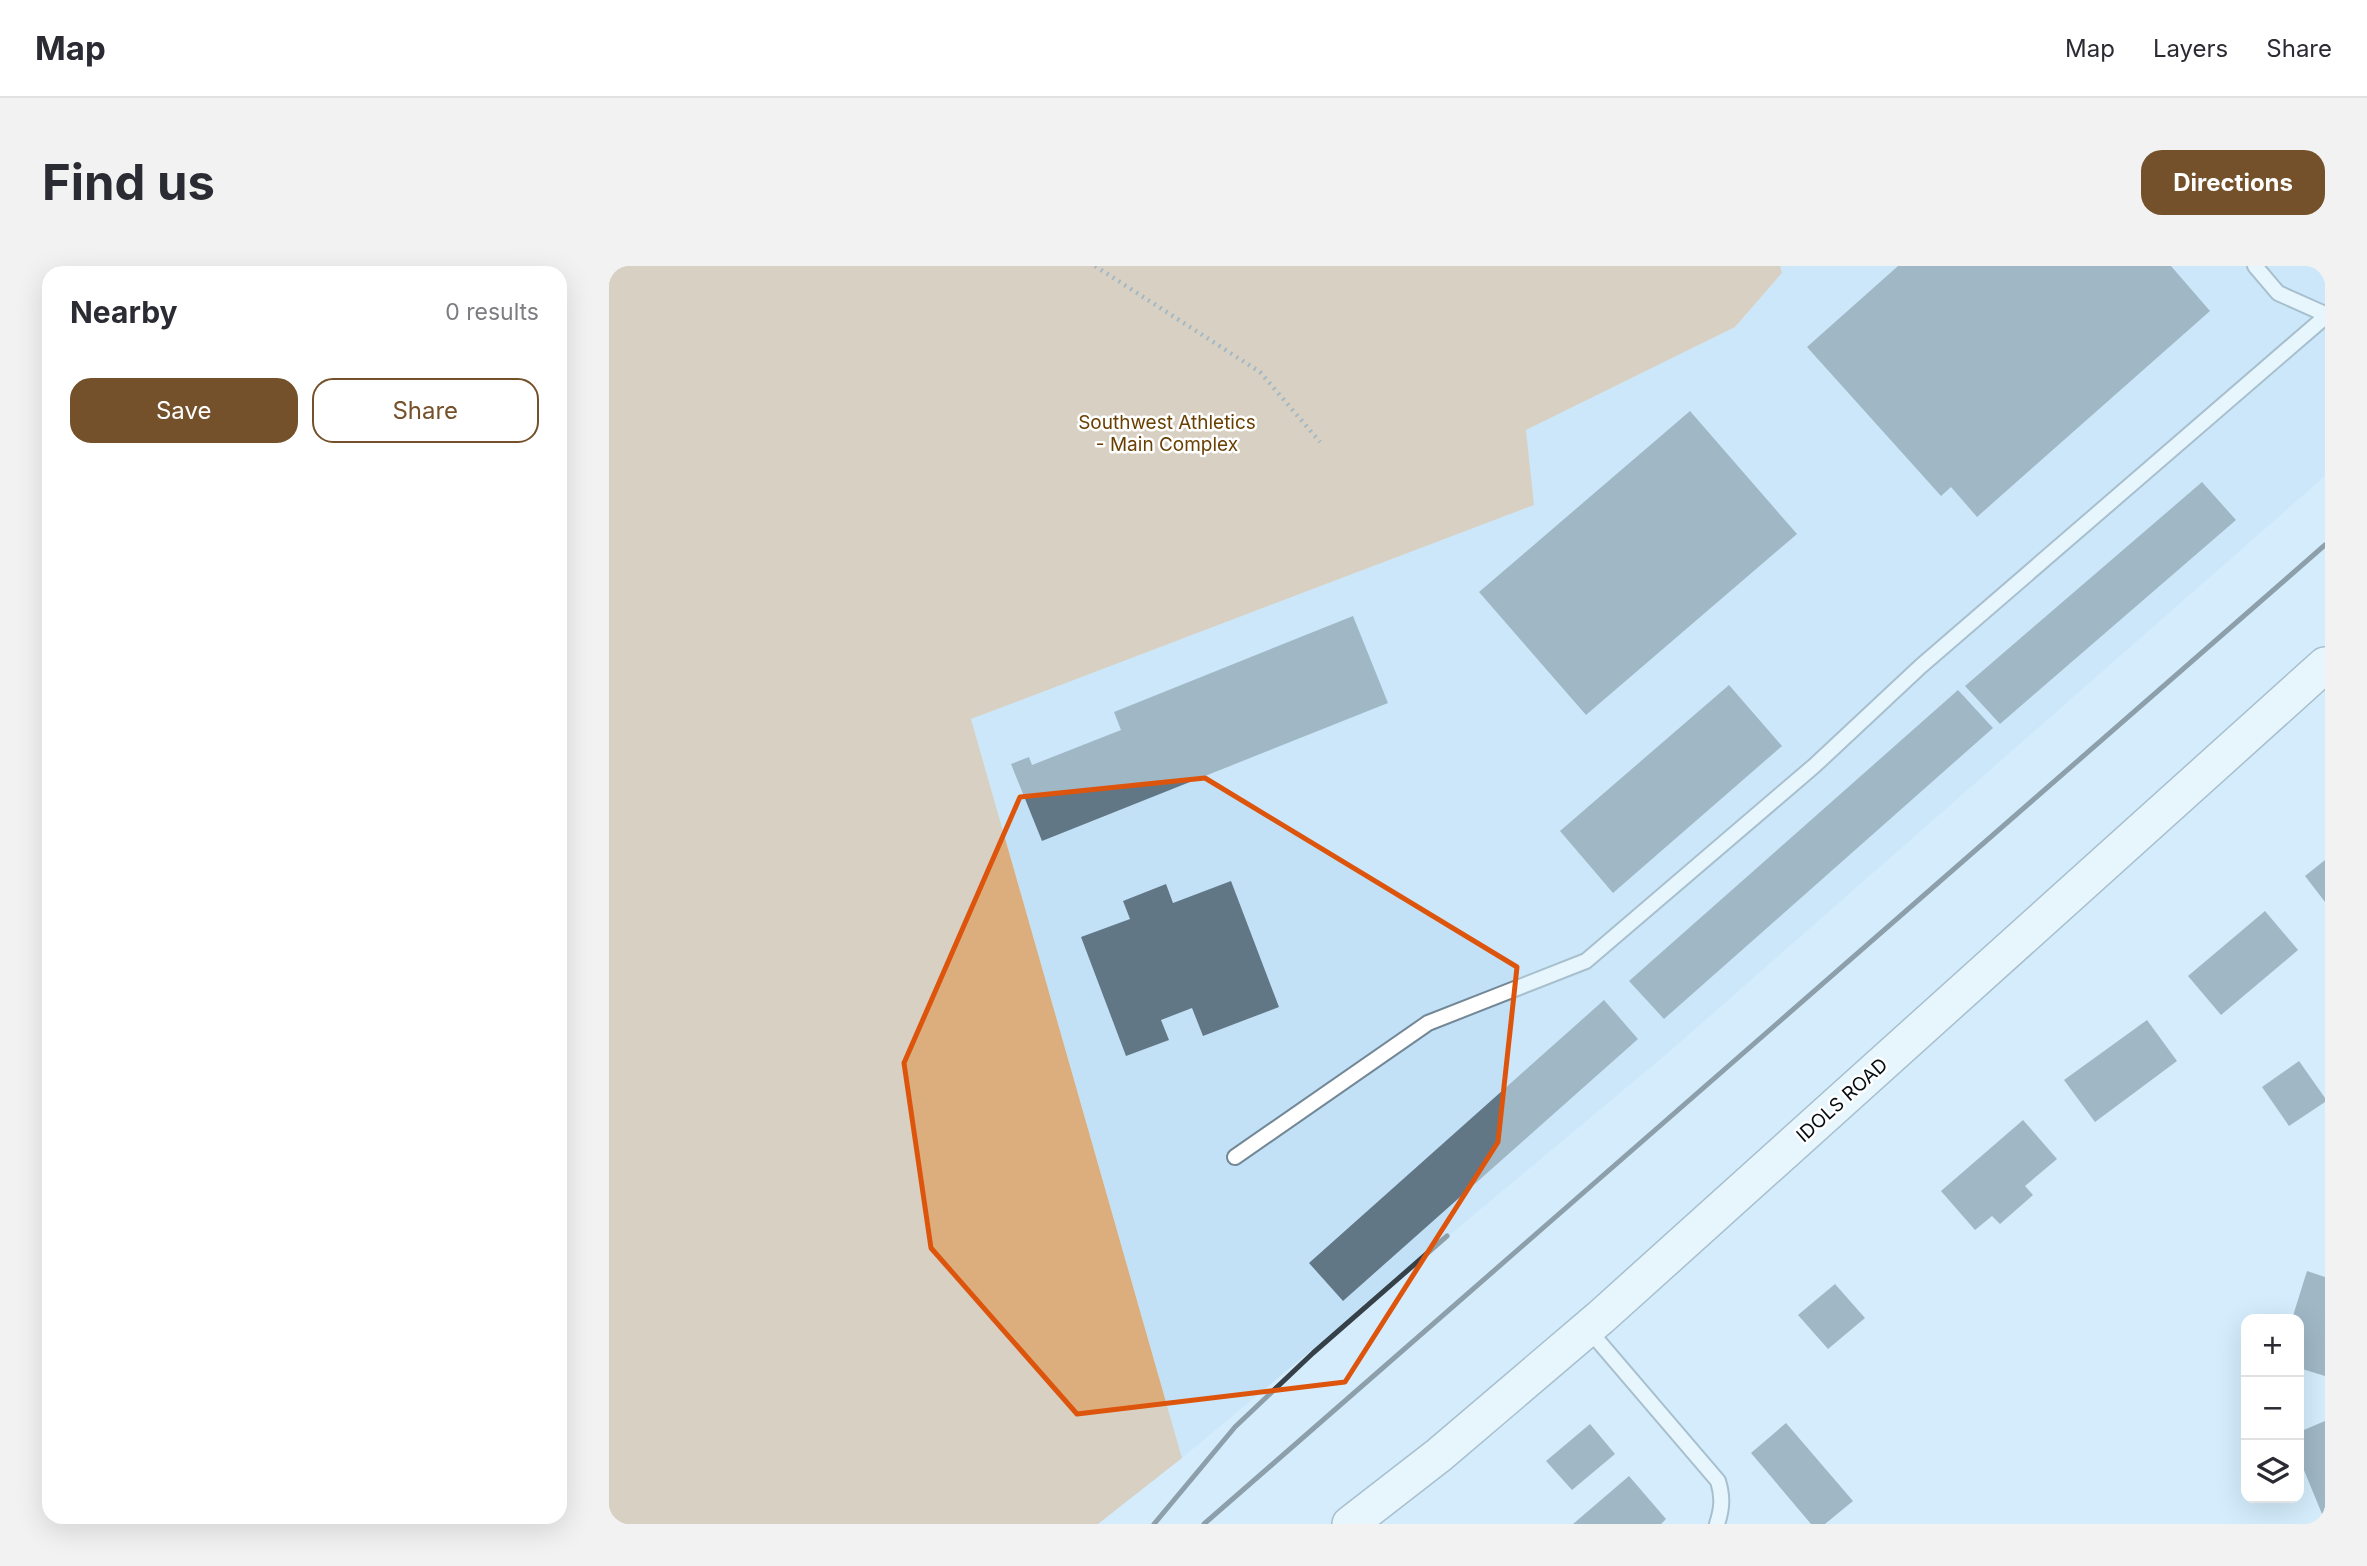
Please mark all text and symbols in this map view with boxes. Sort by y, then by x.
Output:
text: Map [35,28,106,68]
text: Map [2065,34,2115,63]
text: Layers [2153,34,2228,63]
text: Share [2266,34,2332,63]
button: Directions [2141,150,2325,215]
text: Find us [42,153,215,212]
text: Nearby [70,294,178,330]
text: 0 results [445,298,539,326]
button: Save [70,378,298,443]
button: Share [312,378,539,443]
park label: Southwest Athletics - Main Complex [1078,411,1256,456]
street label: IDOLS ROAD [1792,1053,1892,1147]
map controls [2241,1314,2304,1503]
button: + [2241,1314,2304,1377]
button: − [2241,1377,2304,1440]
button: layers [2241,1440,2304,1503]

